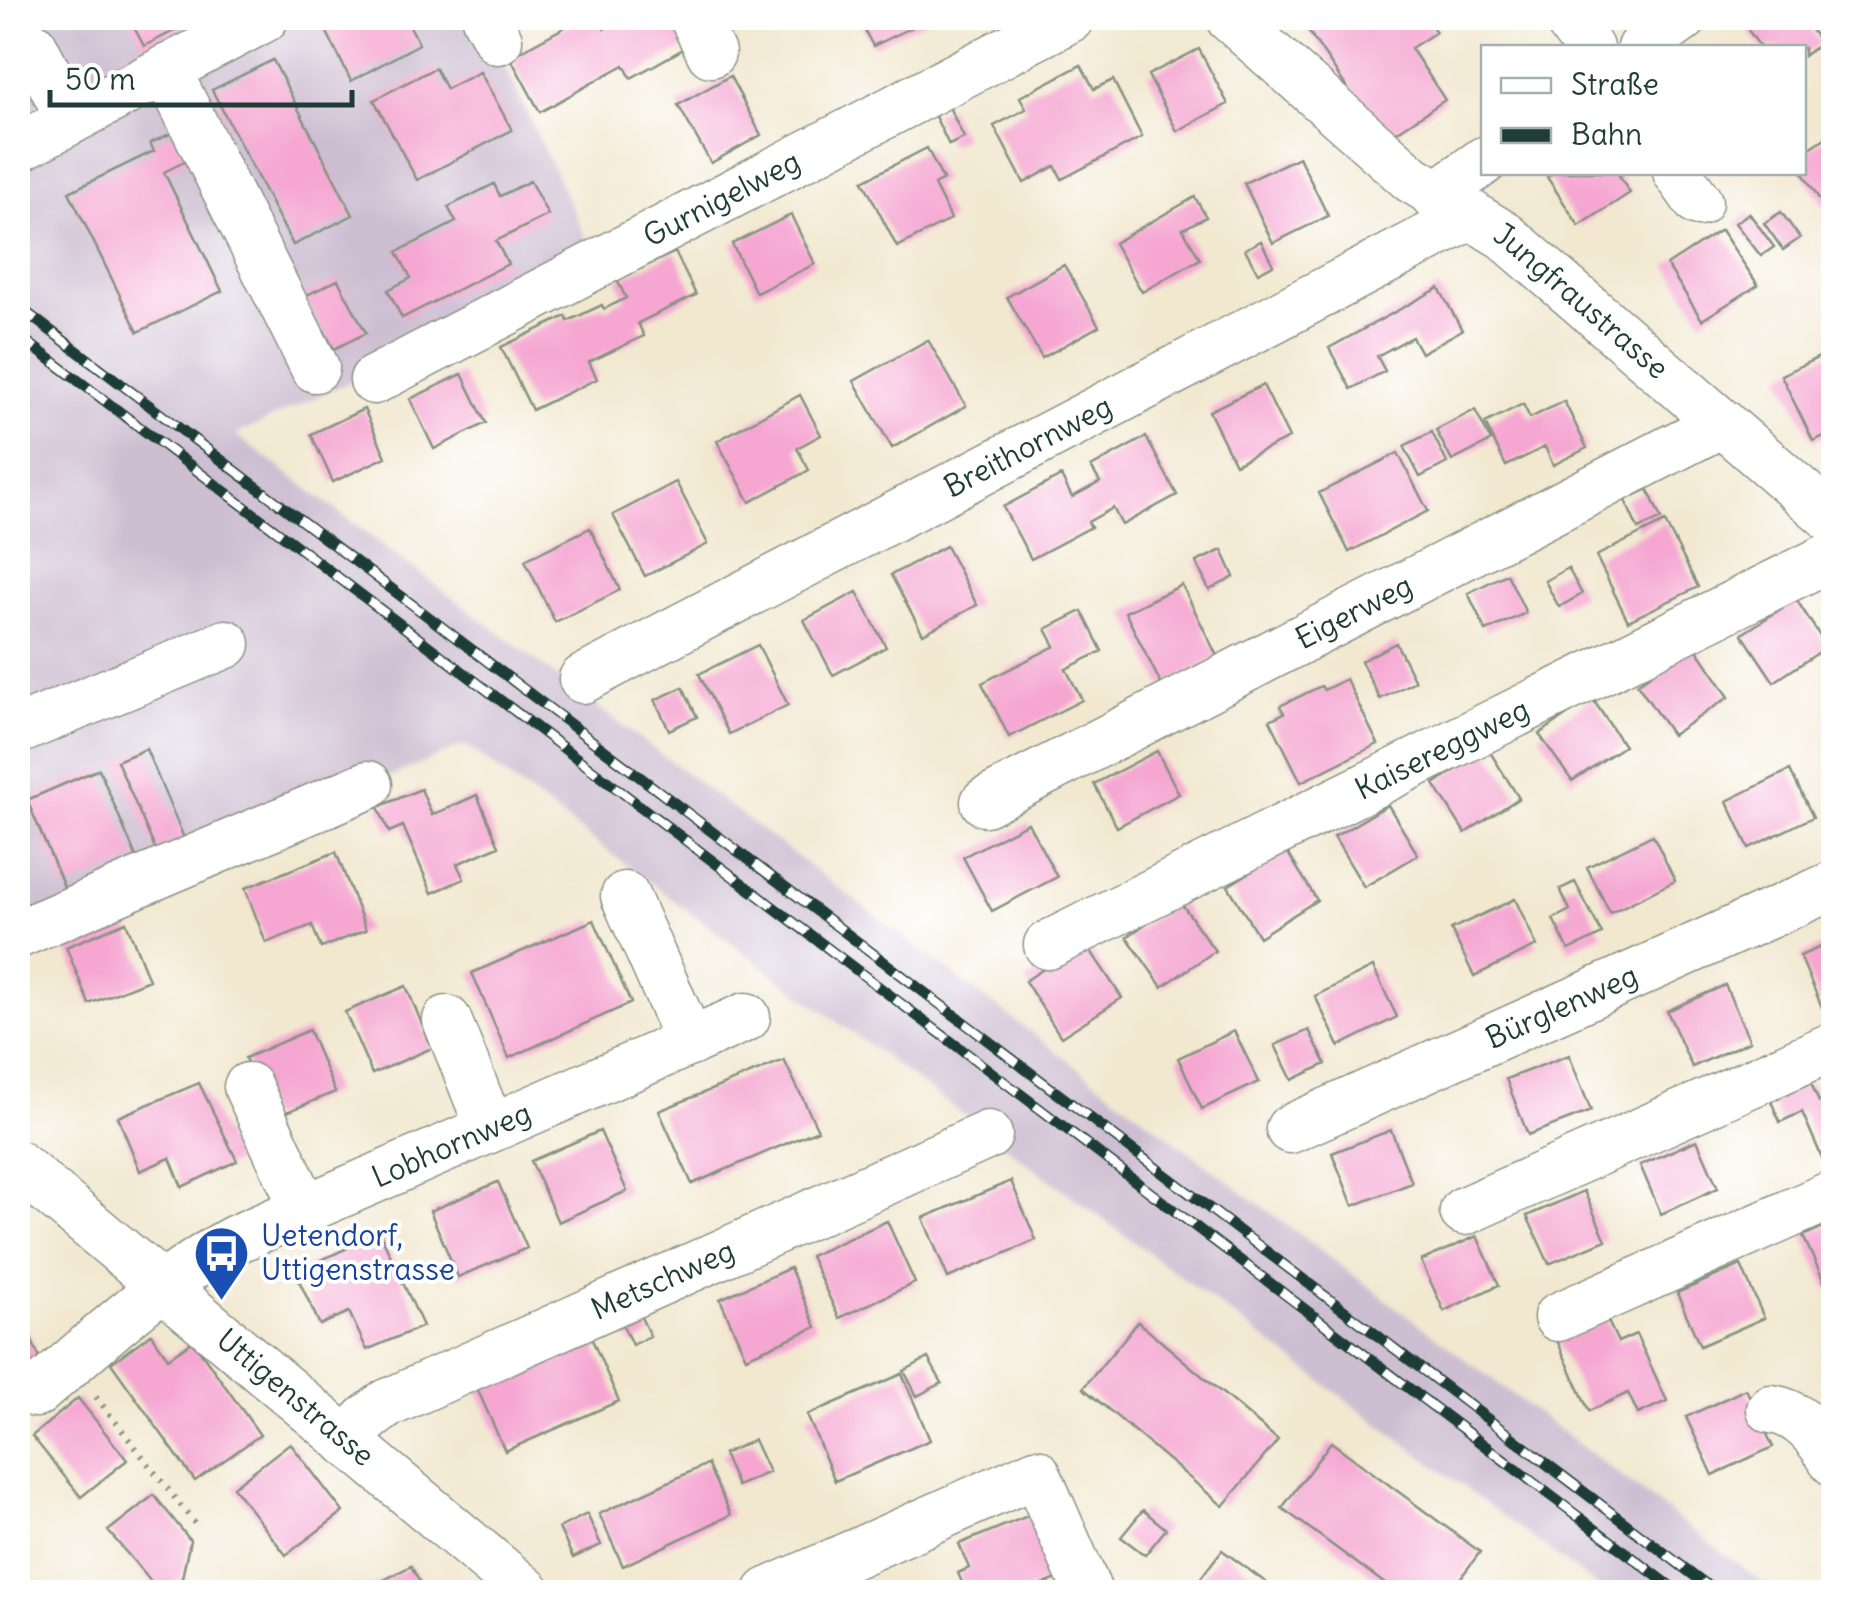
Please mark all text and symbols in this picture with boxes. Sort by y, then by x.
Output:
scale bar [50,45,352,107]
legend [1481,45,1806,175]
text: 50 m [65,60,135,98]
text: Straße [1571,65,1659,103]
text: Bahn [1571,115,1642,153]
street label: Gurnigelweg [636,142,806,255]
street label: Jungfraustrasse [1487,214,1677,387]
street label: Breithornweg [937,386,1118,505]
street label: Eigerweg [1289,566,1418,657]
street label: Kaisereggweg [1348,689,1535,808]
street label: Bürglenweg [1480,956,1643,1057]
street label: Lobhornweg [366,1093,536,1196]
place label: Uetendorf, Uttigenstrasse [261,1216,455,1288]
bus stop icon: Uetendorf, Uttigenstrasse [192,1223,252,1302]
street label: Metschweg [585,1231,740,1328]
street label: Uttigenstrasse [209,1320,383,1474]

